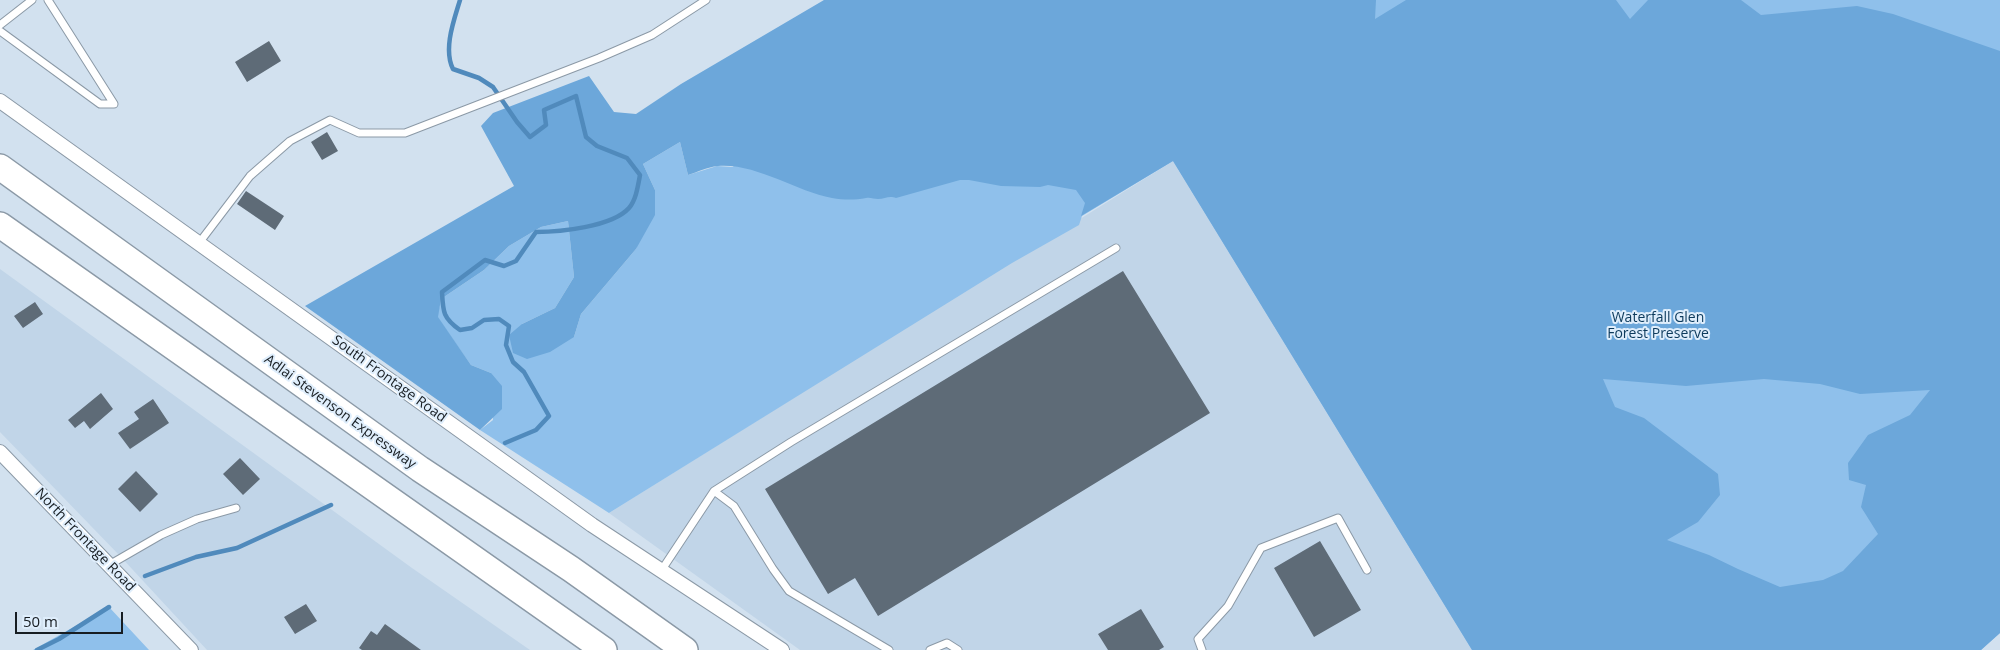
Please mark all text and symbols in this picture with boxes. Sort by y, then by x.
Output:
park label: Waterfall Glen Forest Preserve [1607,310,1709,342]
street label: South Frontage Road [329,332,449,426]
street label: Adlai Stevenson Expressway [261,351,419,473]
street label: North Frontage Road [31,485,139,595]
scale bar [18,602,125,634]
text: 50 m [23,611,58,631]

